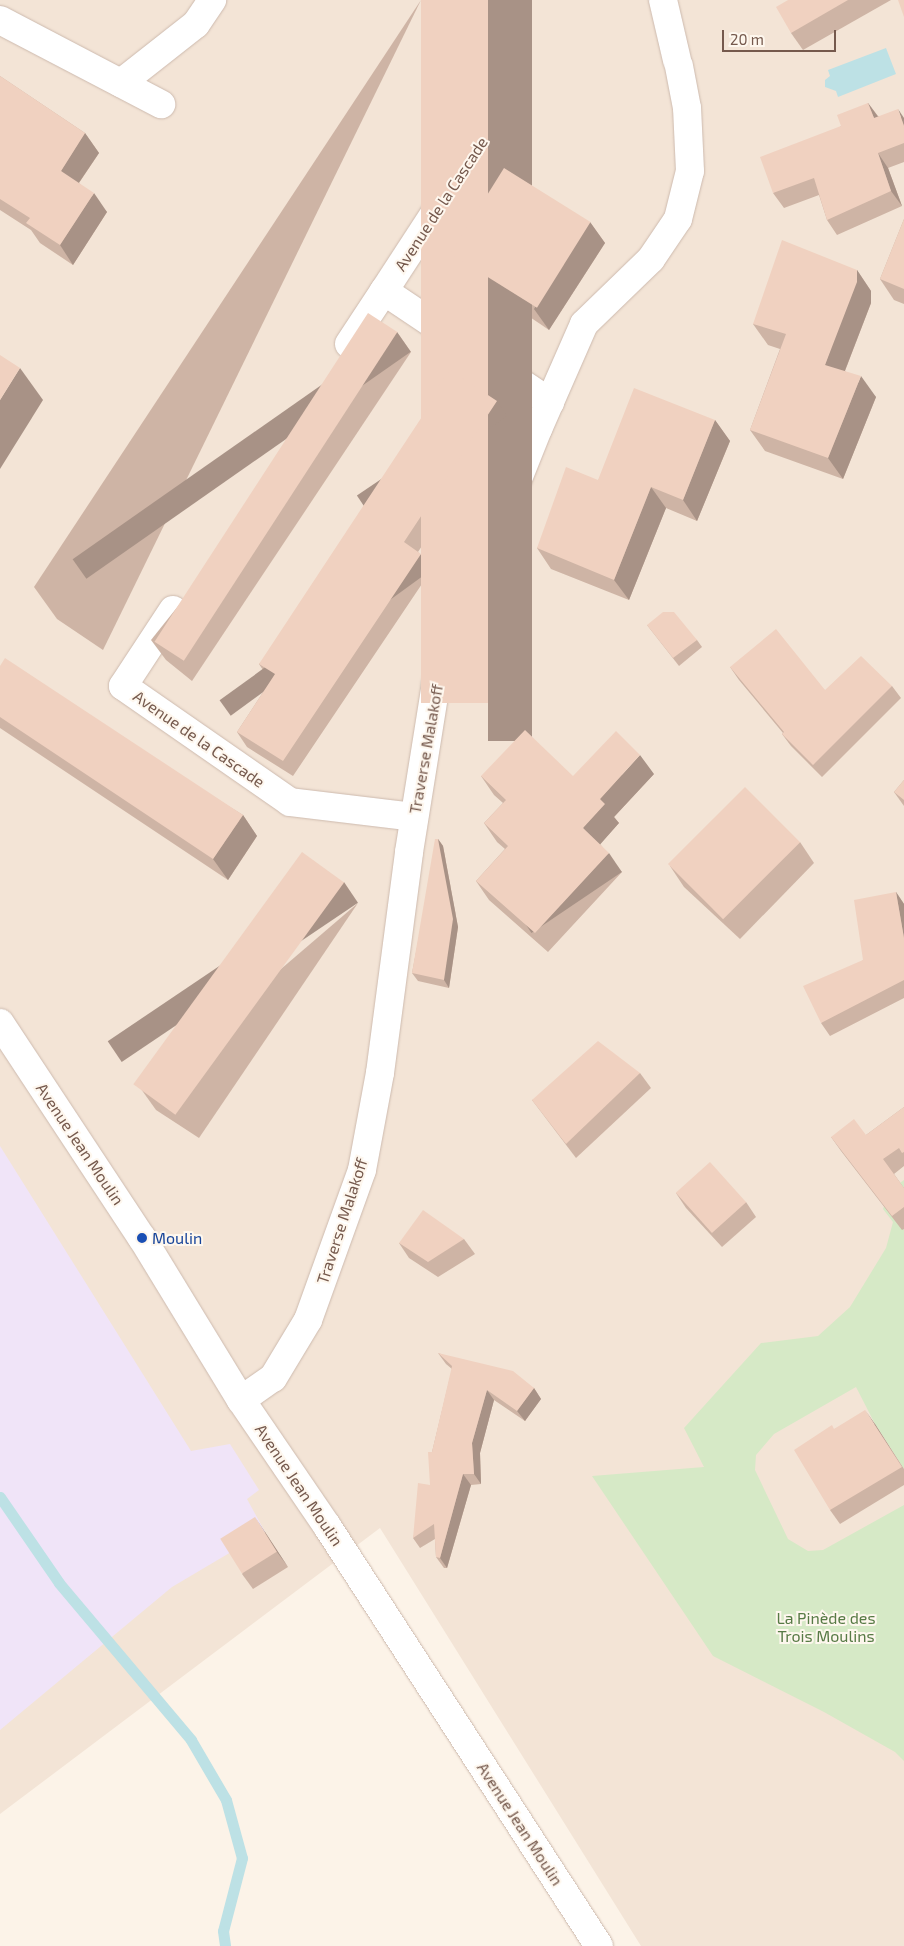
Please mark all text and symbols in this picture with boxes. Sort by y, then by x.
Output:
scale bar [724,20,838,52]
text: 20 m [730,30,764,48]
street label: Avenue de la Cascade [390,133,492,275]
street label: Traverse Malakoff [405,683,447,815]
street label: Avenue de la Cascade [130,686,268,792]
street label: Avenue Jean Moulin [32,1079,128,1209]
street label: Traverse Malakoff [313,1156,371,1286]
place label: Moulin [152,1228,202,1248]
marker: Moulin [136,1232,148,1244]
street label: Avenue Jean Moulin [251,1420,347,1550]
park label: La Pinède des Trois Moulins [776,1608,876,1646]
street label: Avenue Jean Moulin [473,1759,567,1889]

